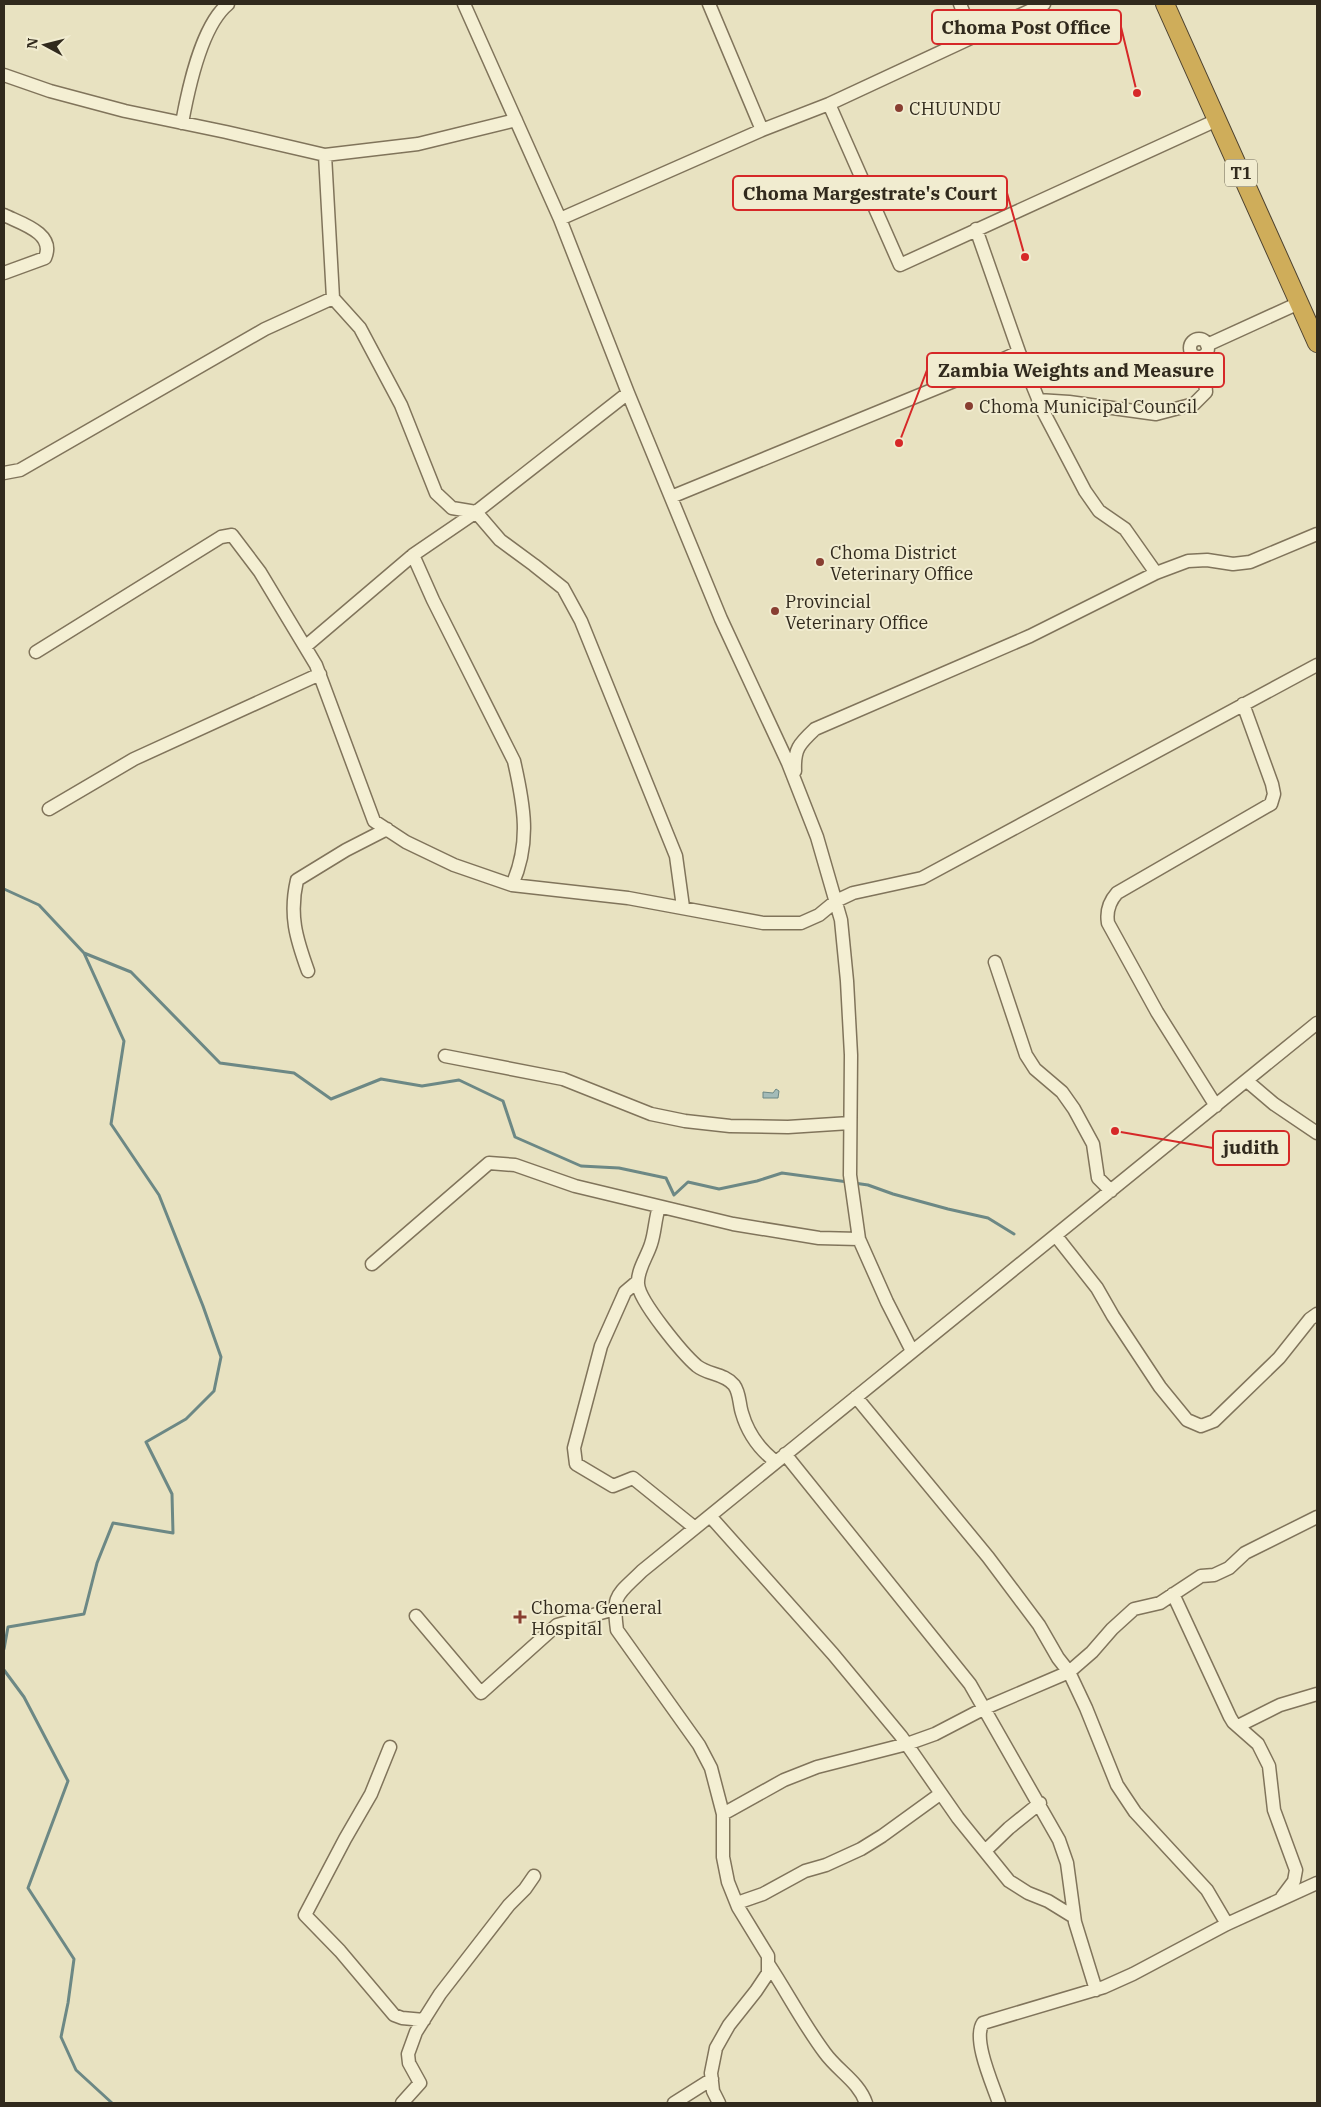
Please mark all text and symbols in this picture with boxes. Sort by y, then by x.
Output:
callout: Choma Post Office [932,10,1121,44]
text: Choma Post Office [941,15,1111,39]
north arrow [20,20,70,70]
text: N [22,37,42,50]
place label: CHUUNDU [909,97,1001,120]
marker: CHUUNDU [893,102,905,114]
road number: T1 [1225,160,1257,187]
callout: Choma Margestrate's Court [733,176,1007,210]
text: Choma Margestrate's Court [743,181,997,205]
callout: Zambia Weights and Measure [927,353,1224,387]
text: Zambia Weights and Measure [938,358,1214,382]
place label: Choma Municipal Council [979,395,1197,418]
marker: Choma Municipal Council [963,400,975,412]
place label: Choma District Veterinary Office [830,541,973,585]
marker: Choma District Veterinary Office [814,556,826,568]
place label: Provincial Veterinary Office [785,590,928,634]
marker: Provincial Veterinary Office [769,605,781,617]
callout: judith [1213,1131,1289,1165]
text: judith [1221,1135,1279,1159]
place label: Choma General Hospital [531,1596,662,1640]
marker: Choma General Hospital [513,1610,527,1624]

